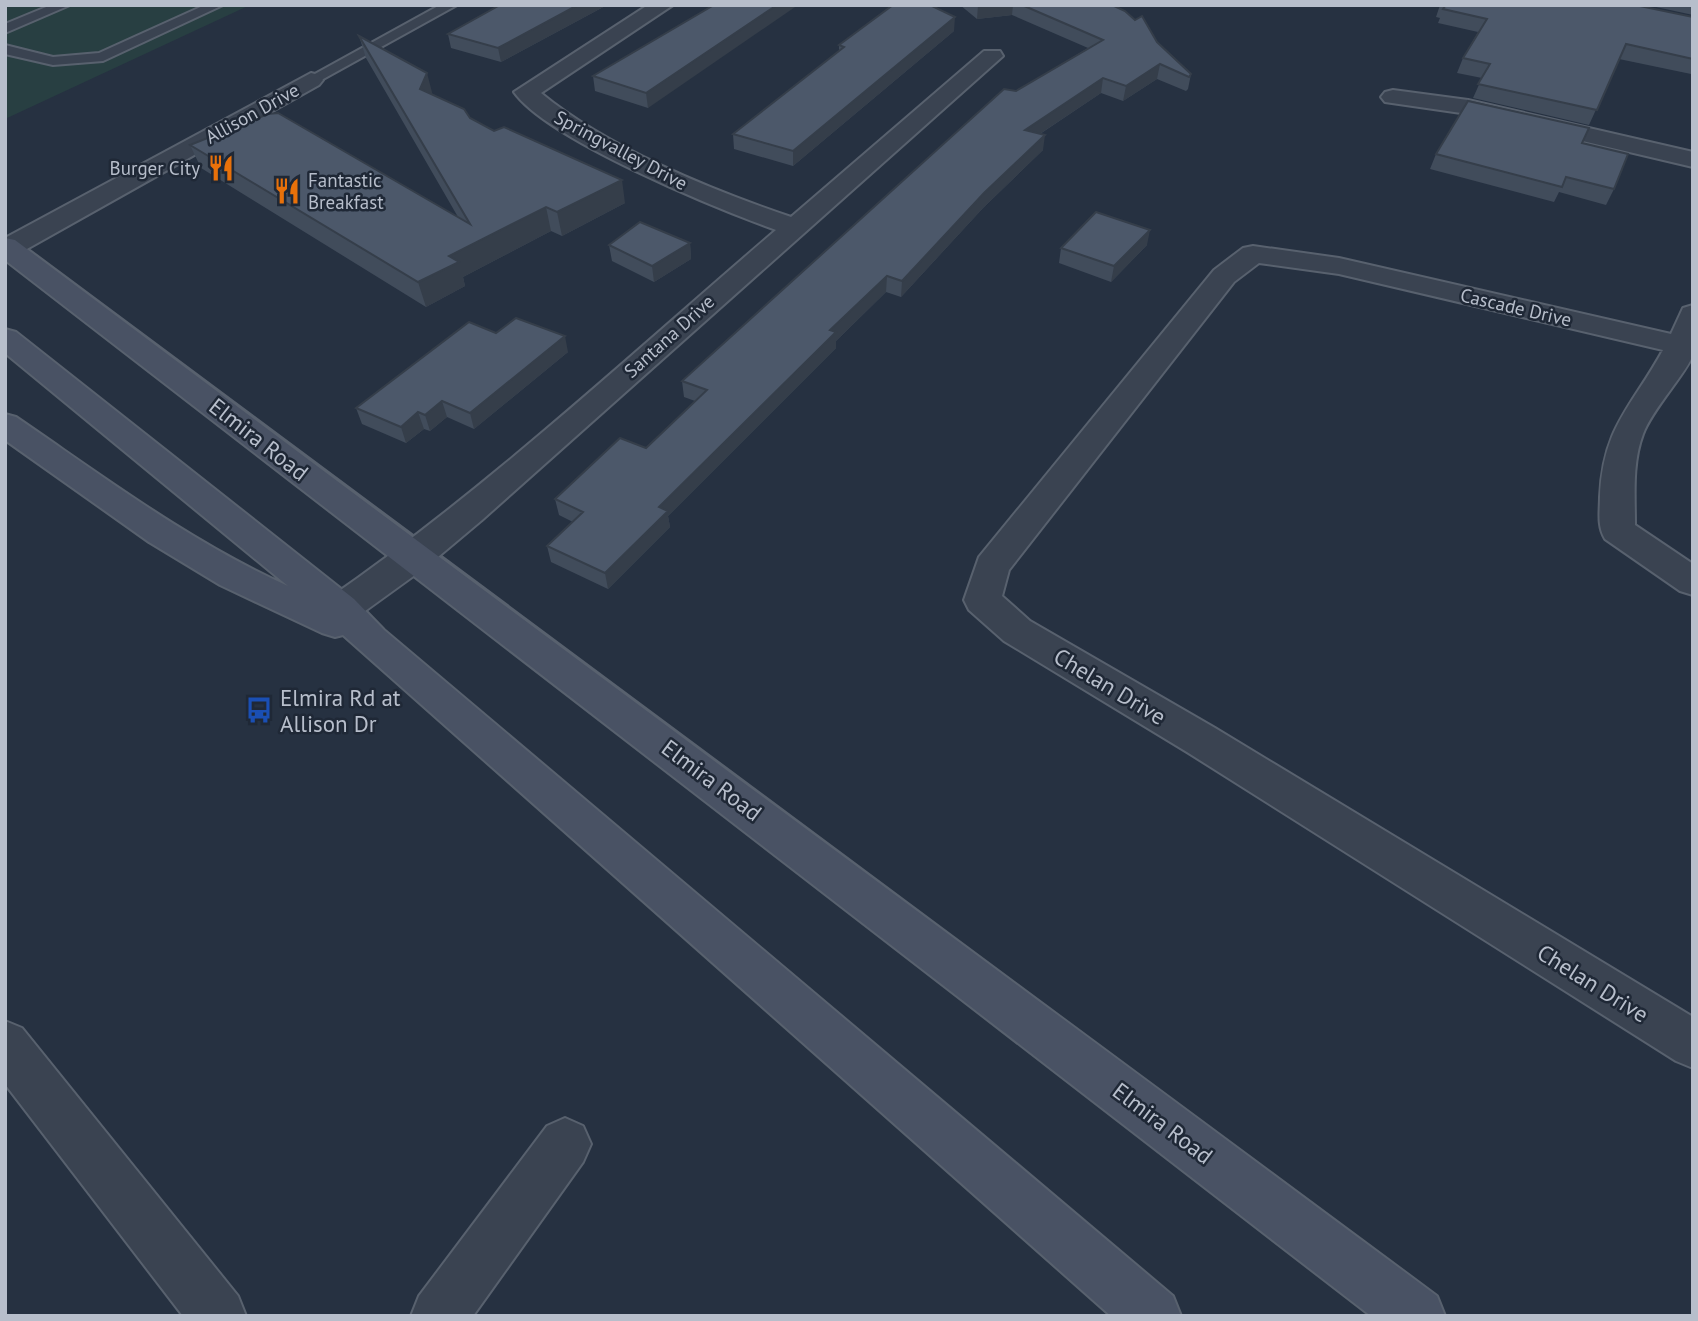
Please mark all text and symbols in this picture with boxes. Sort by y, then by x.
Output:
street label: Allison Drive [201,77,303,149]
street label: Springvalley Drive [550,105,692,195]
restaurant icon: Burger City [206,153,236,183]
place label: Burger City [110,156,200,180]
place label: Fantastic Breakfast [308,168,384,214]
restaurant icon: Fantastic Breakfast [272,176,302,206]
street label: Cascade Drive [1458,283,1574,331]
street label: Santana Drive [619,289,719,383]
street label: Elmira Road [204,391,314,487]
street label: Chelan Drive [1049,641,1171,731]
place label: Elmira Rd at Allison Dr [280,683,401,738]
bus stop icon: Elmira Rd at Allison Dr [244,695,274,725]
street label: Elmira Road [656,733,768,827]
street label: Chelan Drive [1532,937,1654,1029]
street label: Elmira Road [1107,1076,1219,1170]

